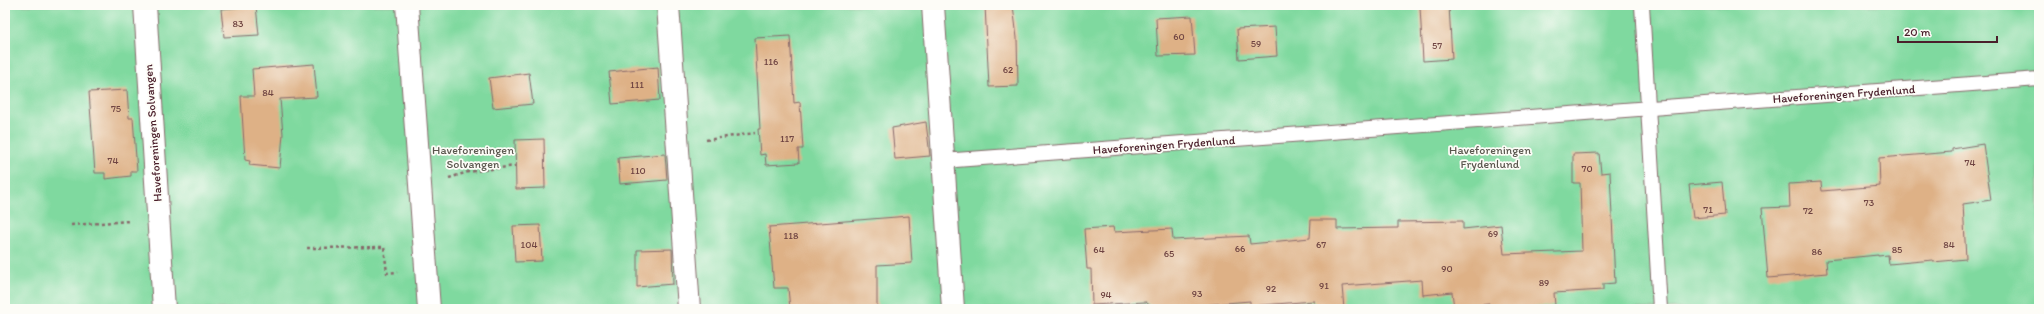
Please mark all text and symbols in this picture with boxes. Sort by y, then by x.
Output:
house number: 83 [233,17,244,30]
scale bar [1898,18,1997,44]
text: 20 m [1904,25,1931,39]
house number: 60 [1173,30,1185,43]
house number: 59 [1251,37,1261,50]
house number: 57 [1432,39,1442,52]
house number: 116 [764,55,778,68]
house number: 62 [1003,63,1014,76]
street label: Haveforeningen Solvangen [141,64,165,202]
house number: 111 [630,78,644,91]
street label: Haveforeningen Frydenlund [1772,82,1916,106]
house number: 84 [262,86,274,99]
house number: 75 [111,102,121,115]
house number: 117 [780,132,794,145]
street label: Haveforeningen Frydenlund [1092,133,1236,157]
park label: Haveforeningen Solvangen [432,143,514,171]
park label: Haveforeningen Frydenlund [1449,143,1531,171]
house number: 74 [108,154,118,167]
house number: 74 [1965,156,1975,169]
house number: 70 [1581,162,1593,175]
house number: 110 [630,164,646,177]
house number: 73 [1864,196,1875,209]
house number: 71 [1703,203,1713,216]
house number: 72 [1803,204,1814,217]
house number: 69 [1488,227,1498,240]
house number: 118 [784,229,799,242]
house number: 104 [521,238,537,251]
house number: 67 [1316,238,1326,251]
house number: 84 [1943,238,1955,251]
house number: 66 [1235,242,1245,255]
house number: 64 [1093,243,1105,256]
house number: 85 [1892,243,1902,256]
house number: 86 [1812,245,1822,258]
house number: 65 [1164,247,1174,260]
house number: 90 [1441,262,1453,275]
house number: 89 [1539,276,1549,289]
house number: 91 [1319,279,1329,292]
house number: 92 [1266,282,1277,295]
house number: 93 [1192,287,1203,300]
house number: 94 [1100,288,1112,301]

